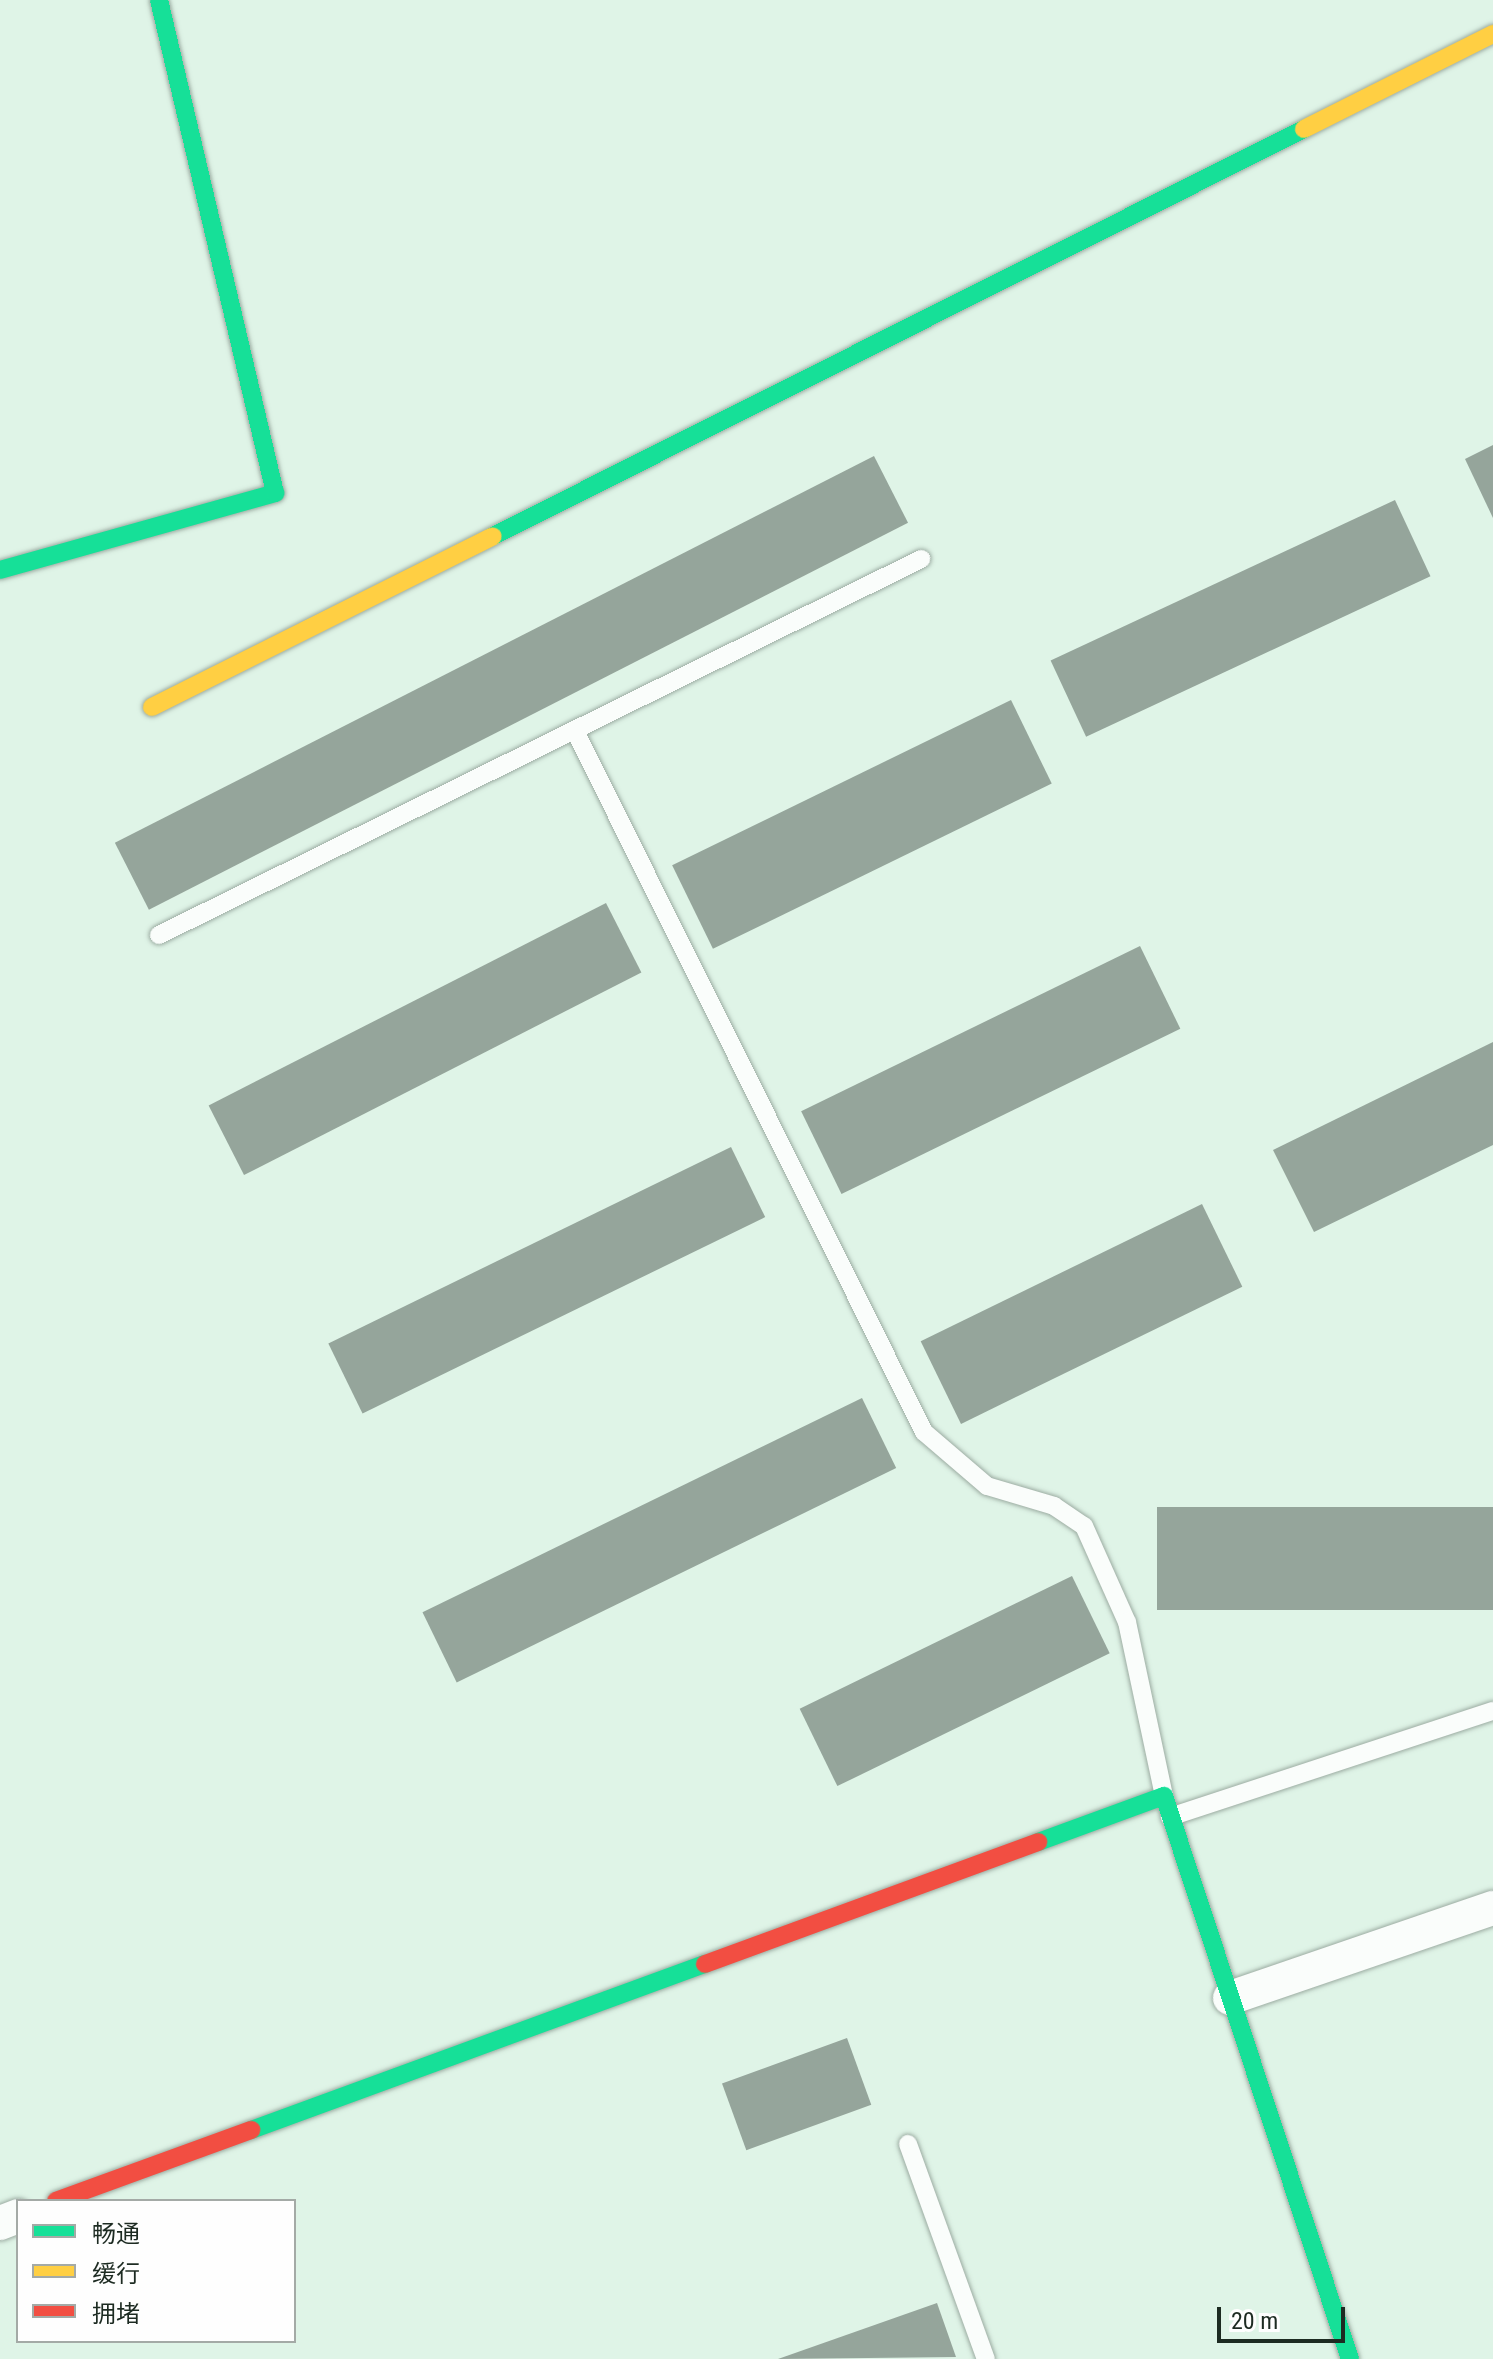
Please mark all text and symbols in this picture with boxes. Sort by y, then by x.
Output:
legend [16,2199,296,2343]
text: 畅通 [92,2220,140,2248]
text: 缓行 [92,2260,140,2288]
scale bar [1221,2291,1349,2341]
text: 拥堵 [92,2300,140,2328]
text: 20 m [1231,2307,1278,2335]

